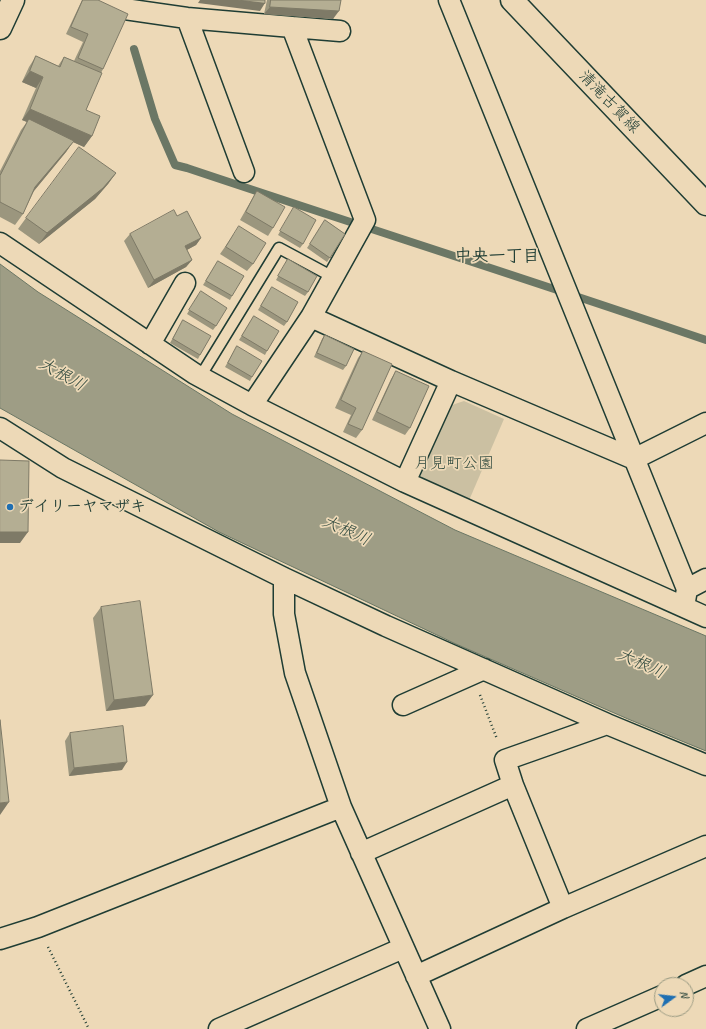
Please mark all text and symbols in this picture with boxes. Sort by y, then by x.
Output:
street label: 清滝古賀線 [574,67,644,137]
district label: 中央一丁目 [455,247,539,267]
water label: 大根川 [35,354,89,396]
park label: 月見町公園 [414,454,494,474]
place label: デイリーヤマザキ [18,497,146,517]
marker: デイリーヤマザキ [5,502,15,512]
water label: 大根川 [319,511,373,551]
water label: 大根川 [614,644,668,684]
north arrow [654,977,694,1017]
text: N [677,989,692,999]

